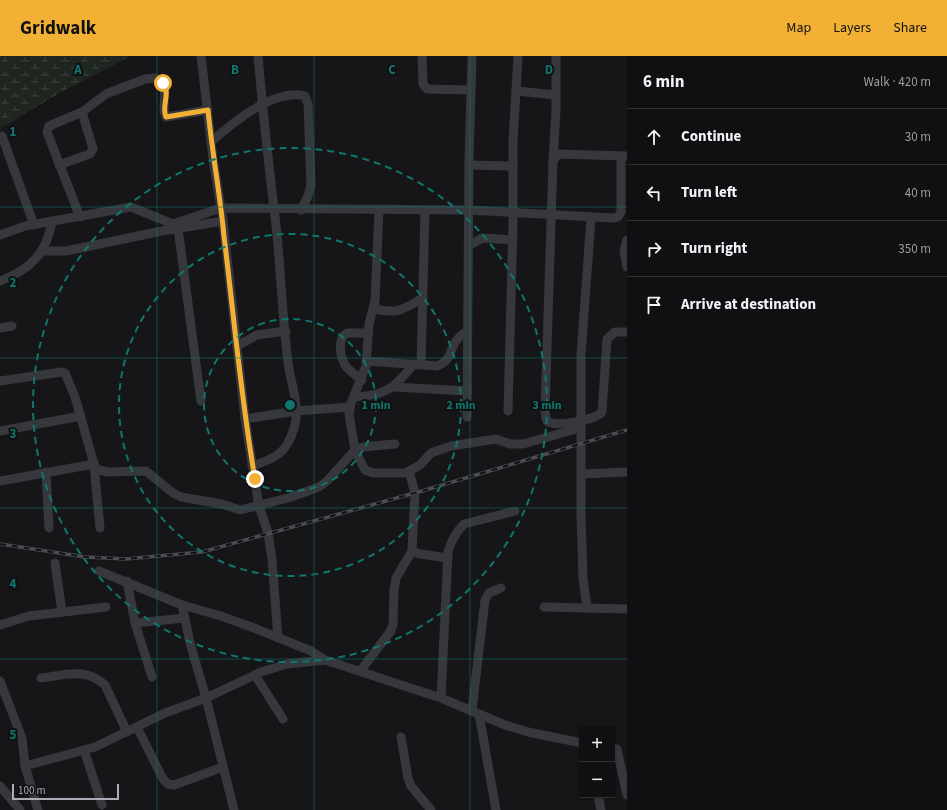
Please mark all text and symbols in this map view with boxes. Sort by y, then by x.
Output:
text: Gridwalk [20,15,96,42]
text: Map [786,18,811,38]
text: Layers [833,18,871,38]
text: Share [893,18,927,38]
text: A [73,61,82,79]
text: B [231,61,239,79]
text: C [388,61,396,79]
text: D [545,61,553,79]
text: 6 min [643,70,684,94]
text: Walk · 420 m [863,73,931,91]
route start [154,74,172,92]
text: 1 [10,123,17,141]
icon: ahead [643,126,665,148]
text: Continue [681,126,741,147]
text: 30 m [905,128,931,146]
icon: left [643,182,665,204]
text: Turn left [681,182,737,203]
text: 40 m [905,184,931,202]
icon: right [643,238,665,260]
text: Turn right [681,238,747,259]
text: 350 m [898,240,931,258]
text: 2 [10,274,17,292]
icon: arrive [643,294,665,316]
text: Arrive at destination [681,294,816,315]
text: 1 min [361,397,391,414]
text: 2 min [446,397,476,414]
text: 3 min [532,397,562,414]
centre of rings [283,398,297,412]
text: 3 [10,425,17,443]
route end [246,470,264,488]
text: 4 [10,575,17,593]
text: 5 [10,726,17,744]
map controls [579,726,615,798]
button: + [579,726,615,762]
button: − [579,762,615,798]
scale bar [12,782,119,801]
text: 100 m [18,783,46,798]

